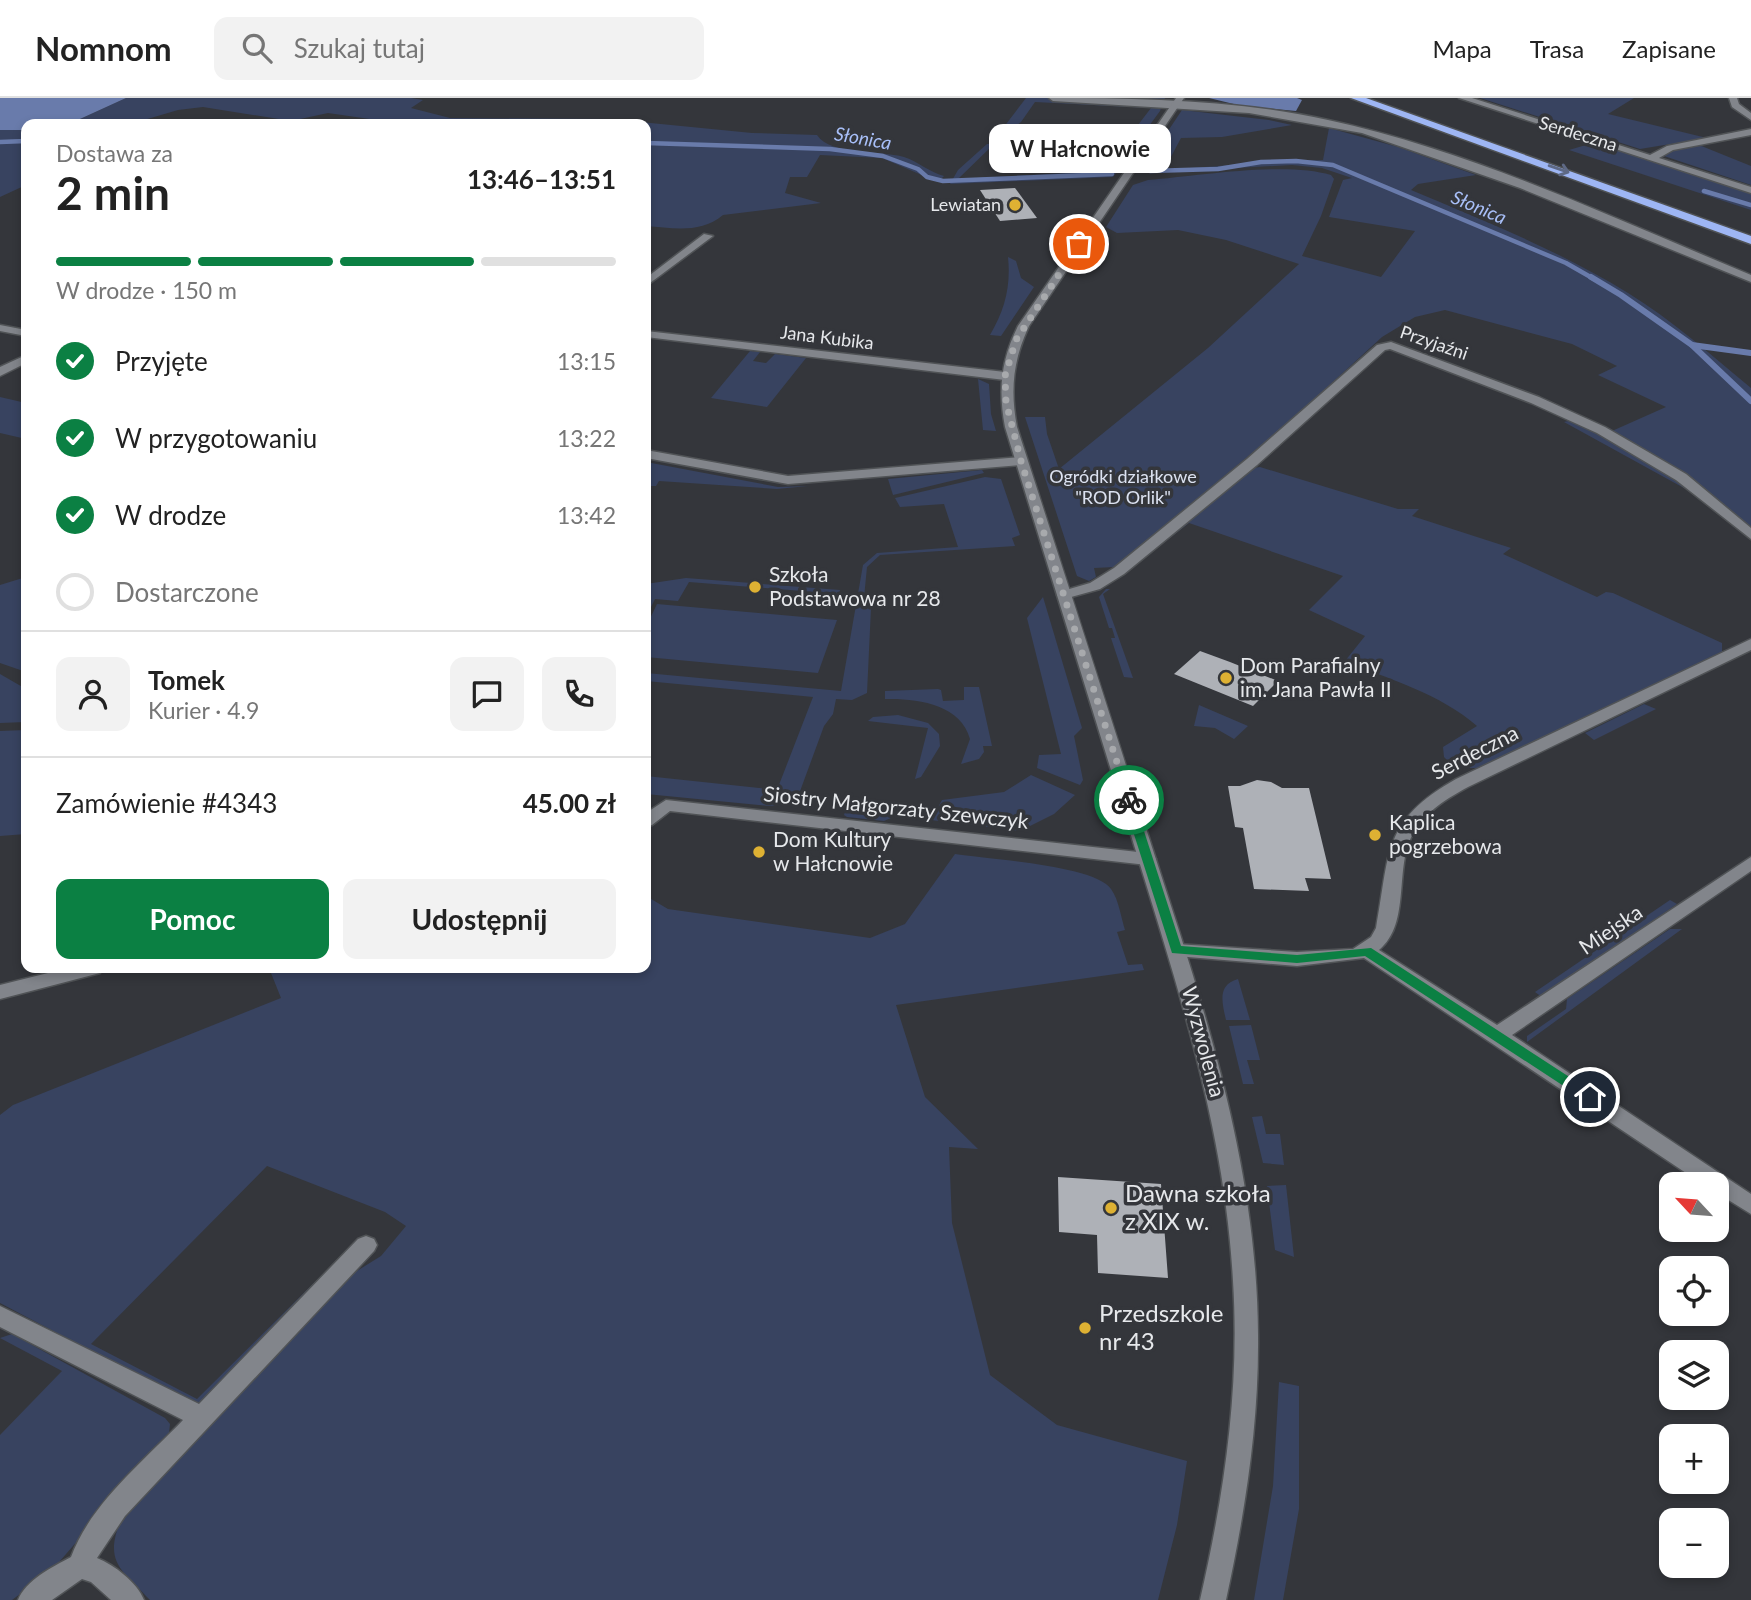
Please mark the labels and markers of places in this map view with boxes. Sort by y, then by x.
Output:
callout: W Hałcnowie [988,125,1170,174]
place label: Lewiatan [930,193,1001,215]
marker: Lewiatan [1007,197,1023,213]
pin [1049,214,1109,274]
place label: Szkoła Podstawowa nr 28 [769,561,941,610]
marker: Szkoła Podstawowa nr 28 [747,579,763,595]
place label: Dom Parafialny im. Jana Pawła II [1240,652,1392,701]
marker: Dom Parafialny im. Jana Pawła II [1218,670,1234,686]
place label: Kaplica pogrzebowa [1389,809,1502,858]
place label: Dom Kultury w Hałcnowie [773,826,893,875]
marker: Kaplica pogrzebowa [1367,827,1383,843]
marker: Dom Kultury w Hałcnowie [751,844,767,860]
pin [1560,1067,1620,1127]
place label: Dawna szkoła z XIX w. [1125,1178,1271,1235]
marker: Dawna szkoła z XIX w. [1103,1200,1119,1216]
place label: Przedszkole nr 43 [1099,1298,1223,1355]
marker: Przedszkole nr 43 [1077,1320,1093,1336]

